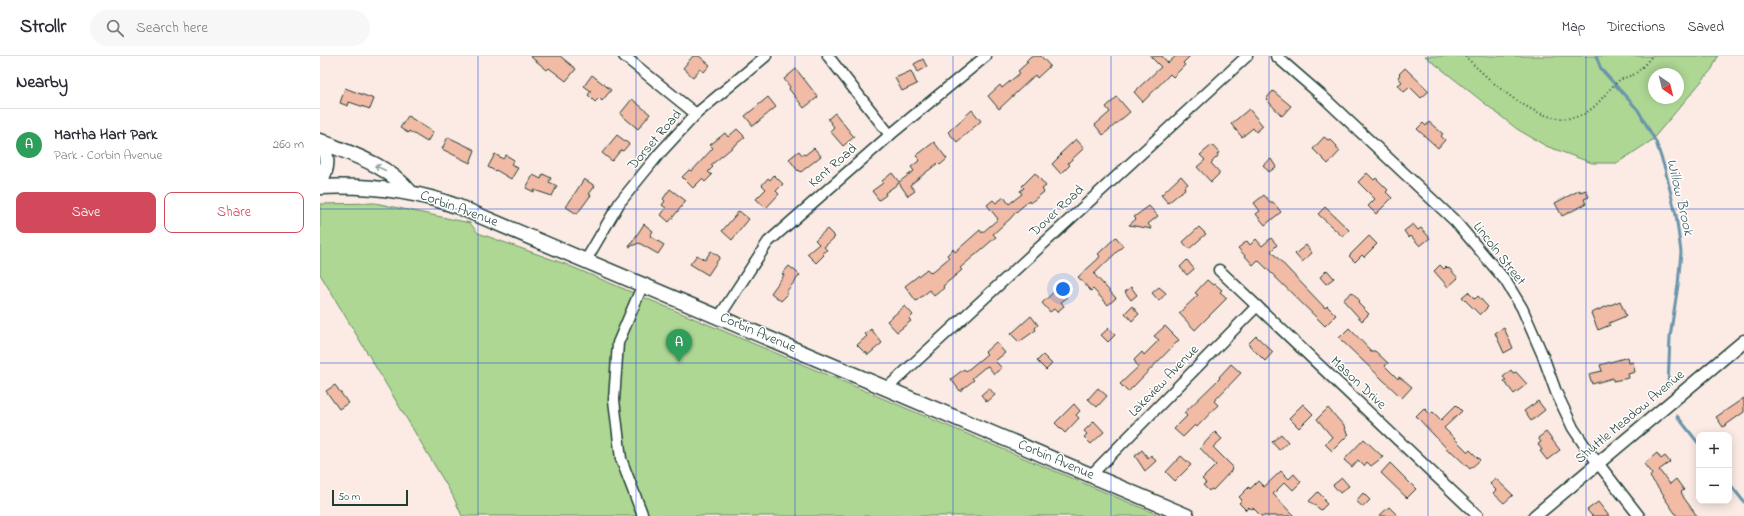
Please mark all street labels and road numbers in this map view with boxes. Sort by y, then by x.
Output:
street label: Dorset Road [622,105,687,176]
street label: Kent Road [804,139,862,193]
street label: Dover Road [1024,180,1089,243]
street label: Corbin Avenue [417,185,502,233]
street label: Lincoln Street [1467,218,1531,291]
street label: Corbin Avenue [716,307,800,359]
street label: Lakeview Avenue [1124,339,1205,422]
street label: Mason Drive [1325,351,1391,415]
street label: Shuttle Meadow Avenue [1571,364,1690,469]
street label: Corbin Avenue [1014,434,1098,486]

